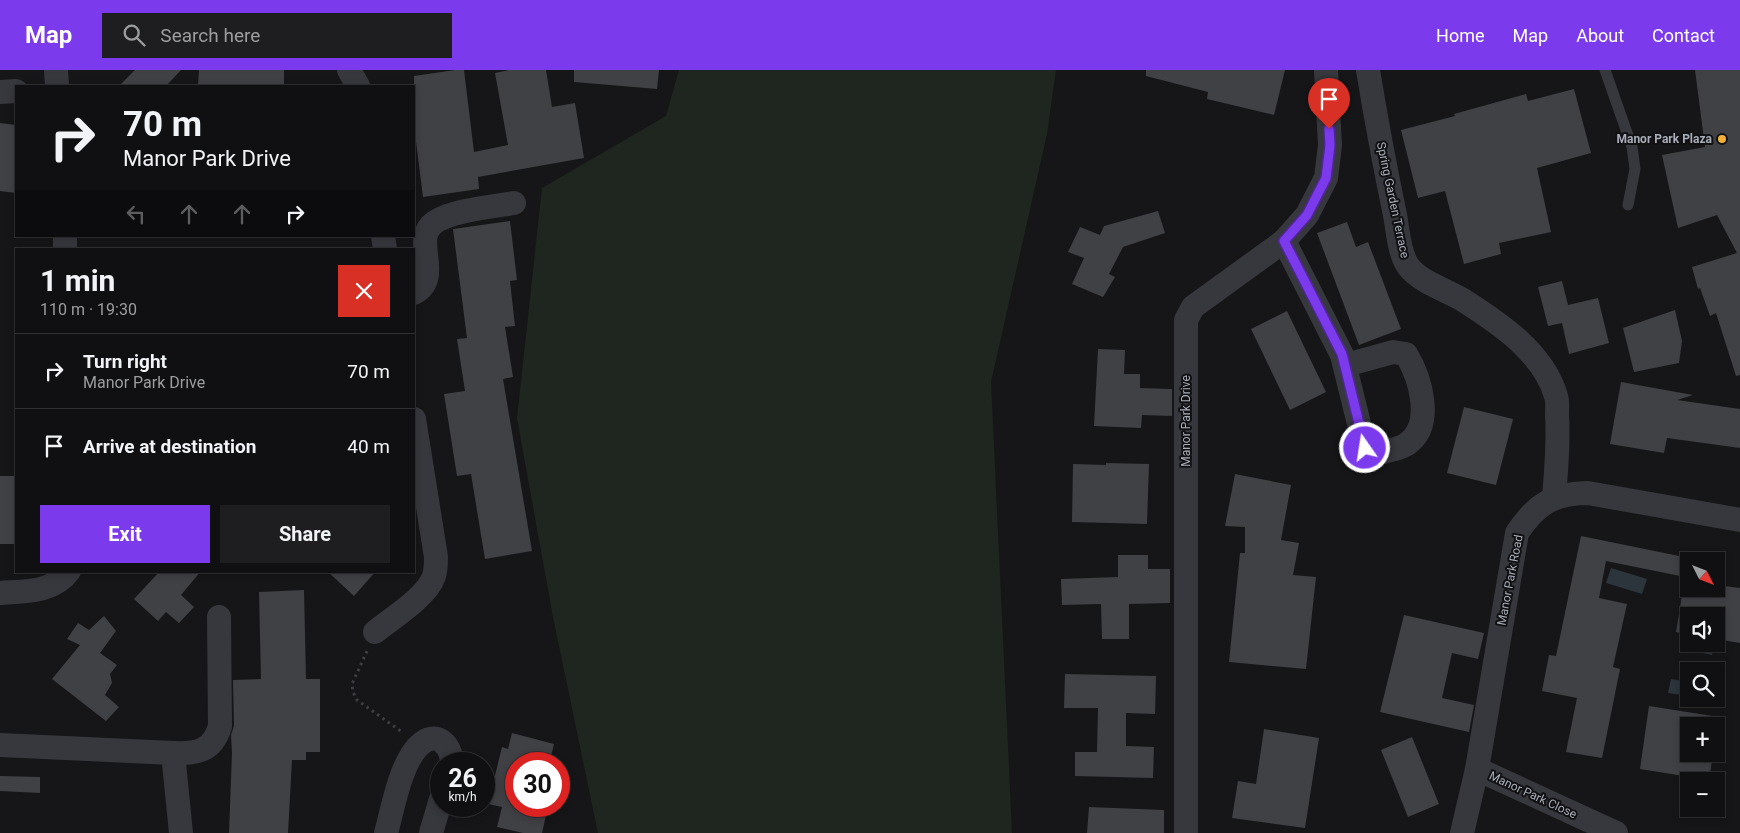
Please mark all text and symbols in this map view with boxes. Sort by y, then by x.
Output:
search box [102,13,452,58]
text: Map [25,21,72,49]
icon: search [120,21,148,49]
text: Search here [160,24,260,47]
text: Home [1436,25,1485,46]
text: Map [1513,25,1548,46]
text: About [1576,25,1624,46]
text: Contact [1652,25,1715,46]
pin [1308,78,1350,129]
icon: arrive [1315,85,1343,113]
text: 70 m [123,104,202,145]
icon: right [40,105,105,170]
place label: Manor Park Plaza [1616,132,1713,146]
marker: Manor Park Plaza [1716,133,1728,145]
street label: Spring Garden Terrace [1374,141,1412,259]
text: Manor Park Drive [123,146,291,171]
icon: left [122,200,150,228]
icon: ahead [175,200,203,228]
icon: ahead [228,200,256,228]
icon: right [281,200,309,228]
text: 1 min [40,263,115,298]
button: close [338,265,390,317]
text: 110 m · 19:30 [40,300,137,319]
text: Turn right [83,350,167,373]
icon: right [40,357,68,385]
text: 70 m [347,360,390,383]
text: Manor Park Drive [83,373,205,392]
street label: Manor Park Drive [1179,375,1193,467]
position arrow [1338,421,1390,473]
icon: arrive [40,432,68,460]
text: Arrive at destination [83,435,256,458]
text: 40 m [347,435,390,458]
button: Exit [40,505,210,563]
button: Share [220,505,390,563]
street label: Manor Park Road [1494,533,1526,627]
north arrow [1680,552,1725,598]
map controls [1680,552,1725,817]
button: sound [1680,607,1725,652]
button: search [1680,662,1725,707]
button: + [1680,717,1725,762]
speed limit sign: 30 [505,752,570,817]
text: 26 [448,764,477,793]
street label: Manor Park Close [1487,769,1579,821]
button: − [1680,772,1725,817]
text: km/h [448,790,477,804]

